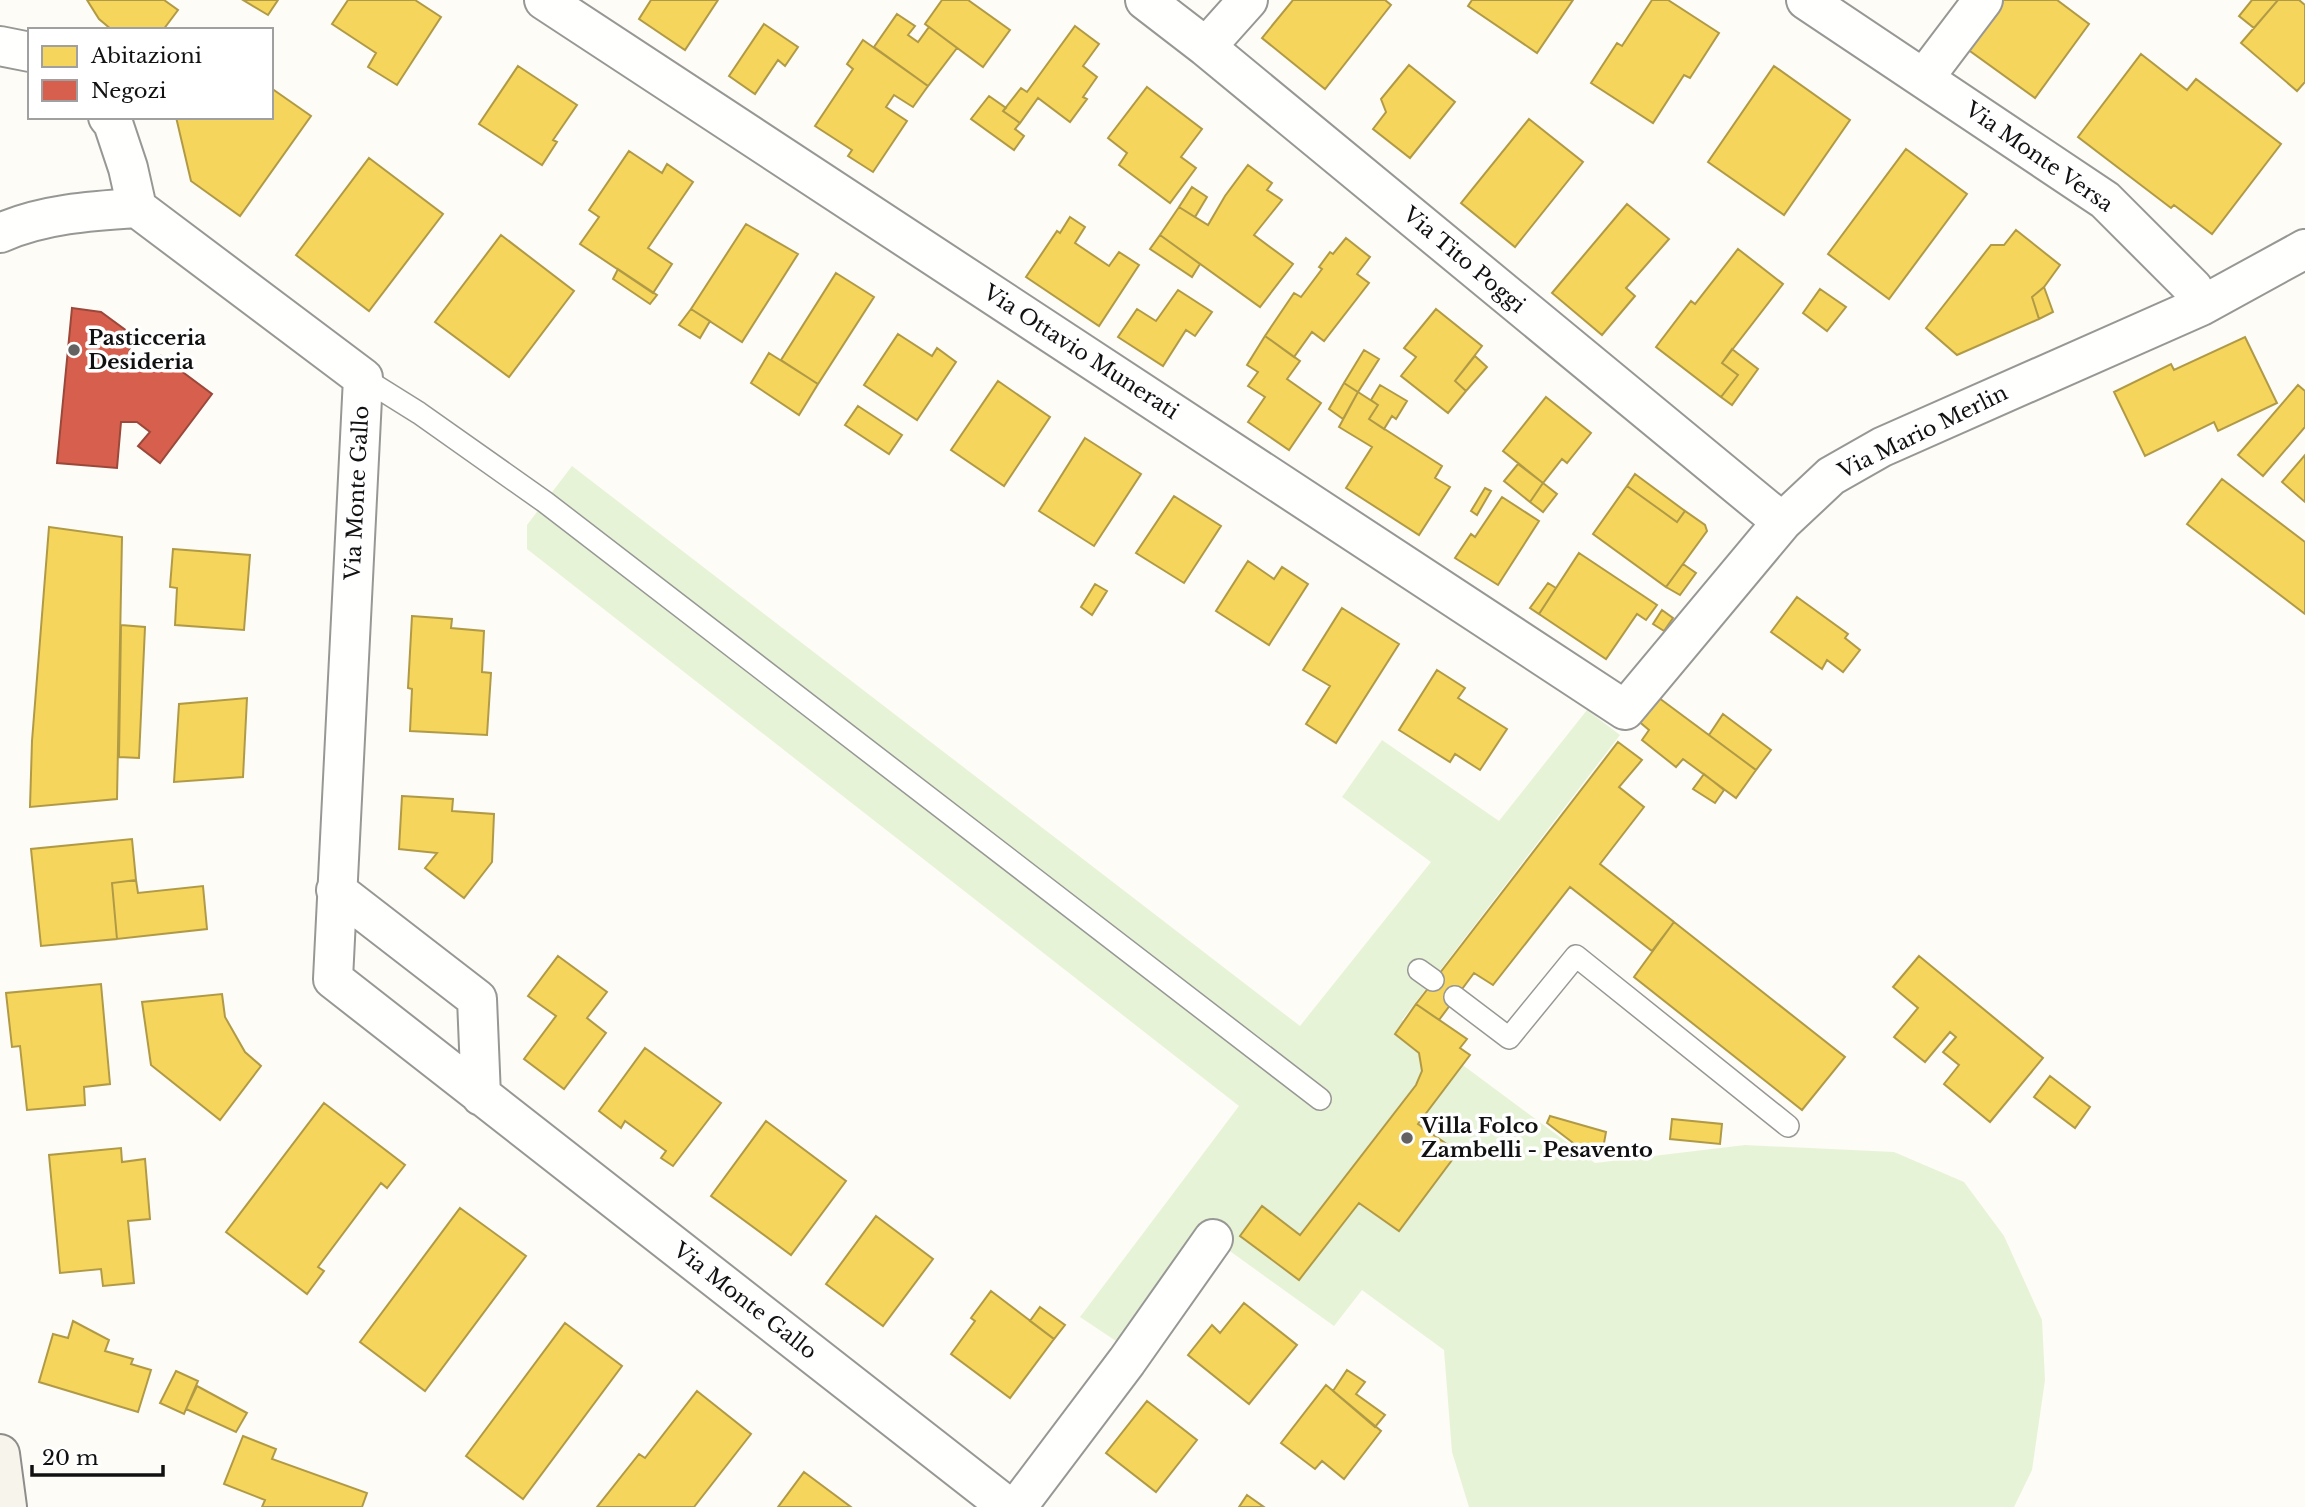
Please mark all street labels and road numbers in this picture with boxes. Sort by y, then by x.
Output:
street label: Via Monte Versa [1959,96,2118,218]
street label: Via Tito Poggi [1397,201,1530,319]
street label: Via Ottavio Munerati [978,279,1183,425]
street label: Via Mario Merlin [1833,380,2012,485]
street label: Via Monte Gallo [339,405,375,582]
street label: Via Monte Gallo [667,1236,822,1365]

